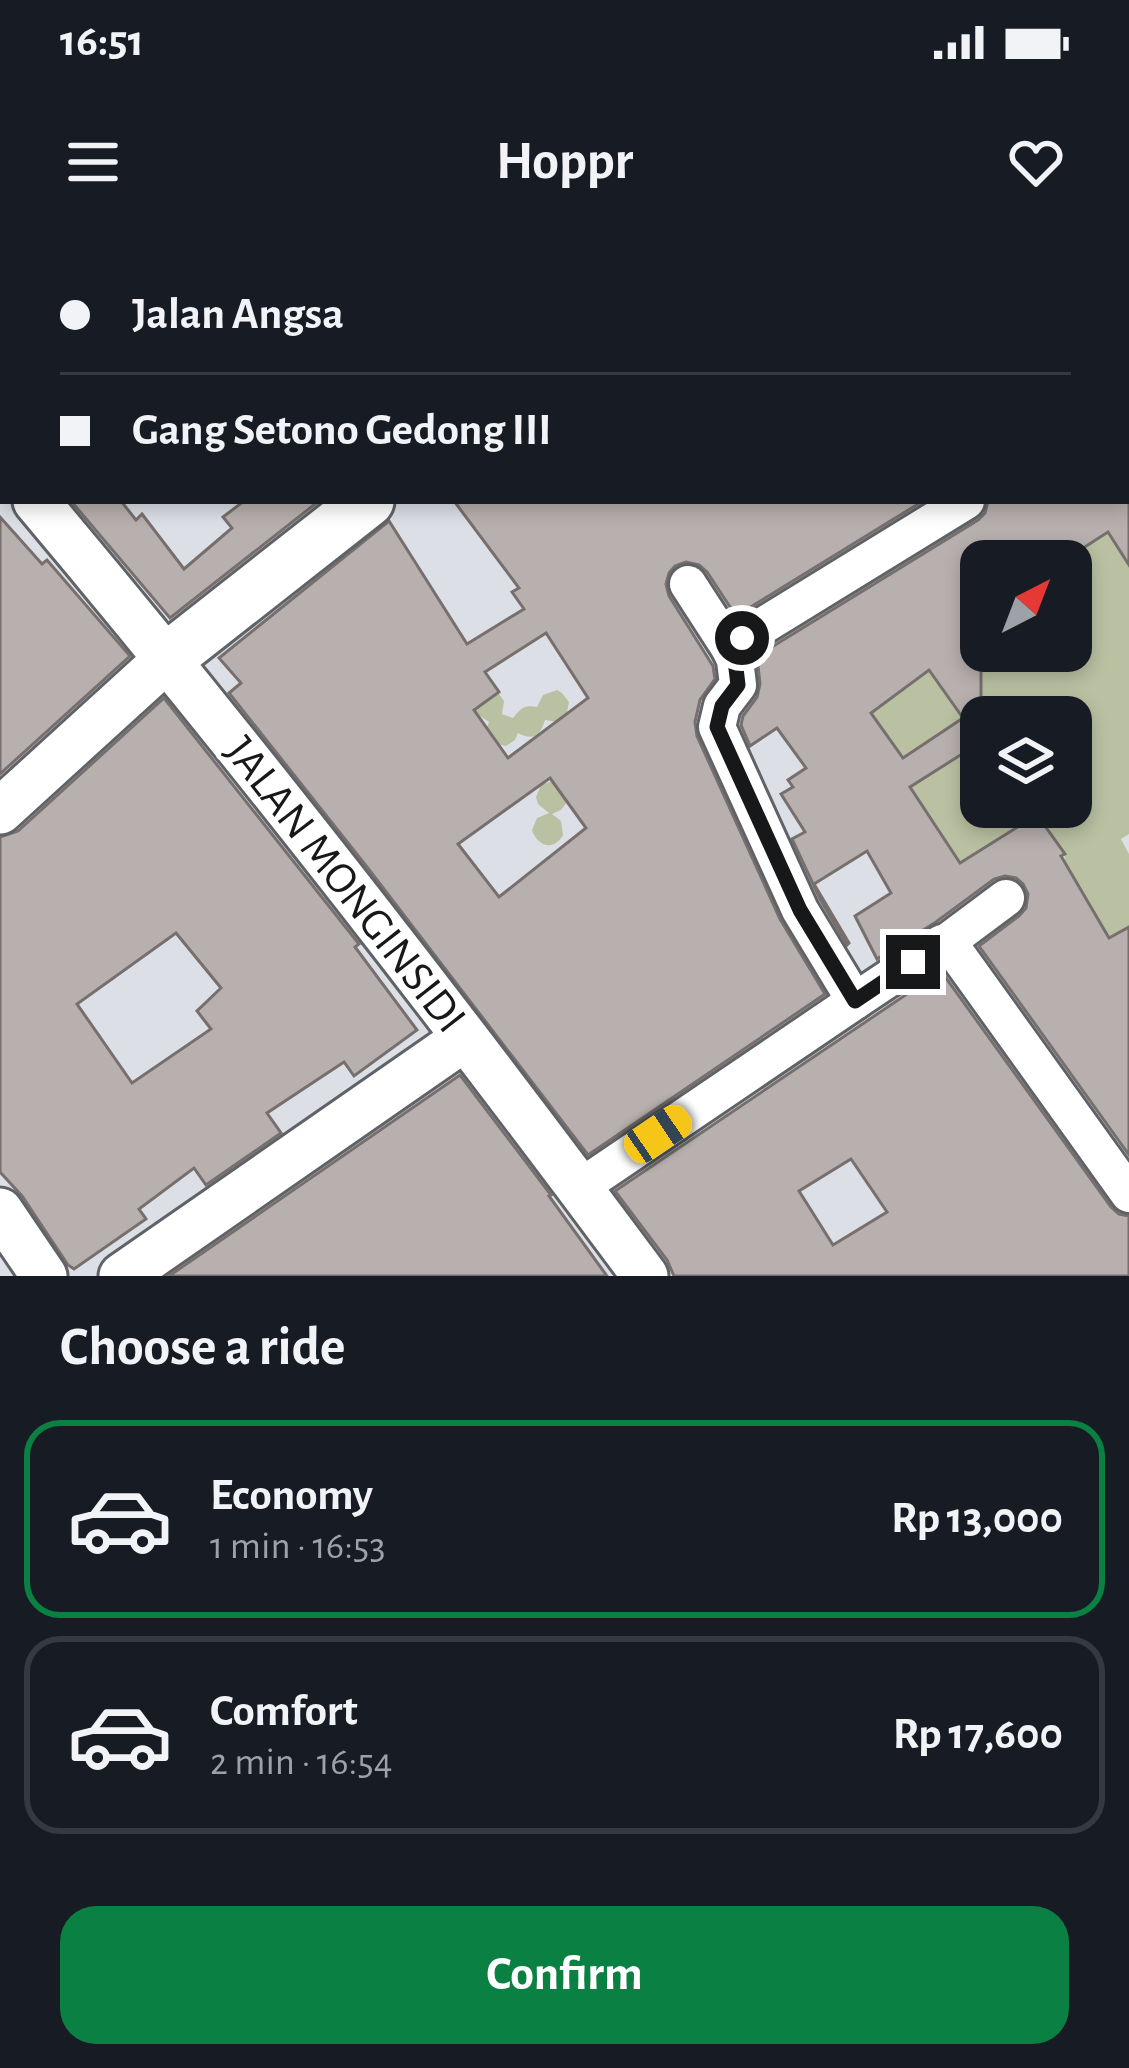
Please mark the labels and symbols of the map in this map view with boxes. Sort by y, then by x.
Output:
north arrow [960,540,1092,672]
route start [715,611,769,665]
street label: JALAN MONGINSIDI [216,729,474,1041]
route end [886,935,940,989]
car [618,1099,698,1169]

